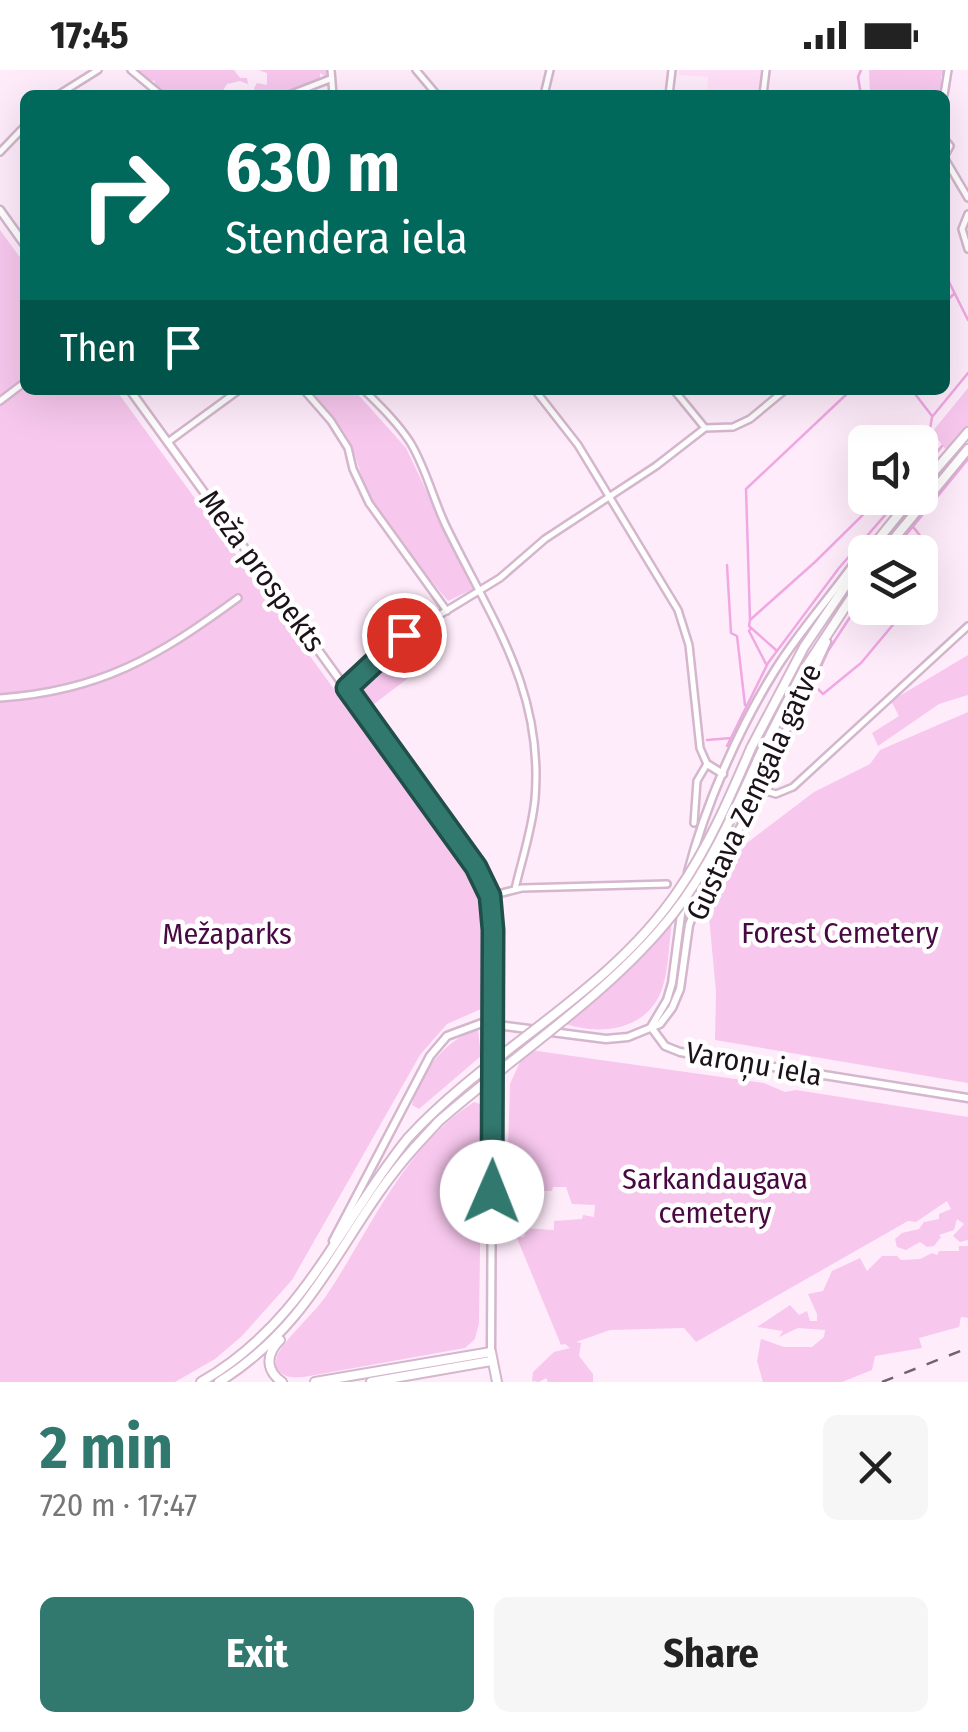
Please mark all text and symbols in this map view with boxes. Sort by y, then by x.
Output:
text: 17:45 [50,12,129,58]
text: 630 m [225,126,400,210]
icon: right [60,130,190,260]
text: Stendera iela [225,211,468,265]
icon: arrive [156,320,211,375]
text: Then [60,325,136,371]
map controls [848,425,938,625]
button: sound [848,425,938,515]
street label: Meža prospekts [191,483,333,659]
button: layers [848,535,938,625]
pin [362,593,447,678]
icon: arrive [377,608,432,663]
street label: Gustava Zemgala gatve [679,658,829,926]
park label: Forest Cemetery [741,915,939,951]
park label: Mežaparks [162,916,292,952]
street label: Varoņu iela [683,1034,825,1095]
position arrow [440,1140,544,1244]
park label: Sarkandaugava cemetery [622,1161,808,1231]
text: 2 min [40,1412,173,1484]
button: close [823,1415,928,1520]
text: 720 m · 17:47 [40,1486,197,1524]
button: Exit [40,1597,474,1712]
button: Share [494,1597,928,1712]

